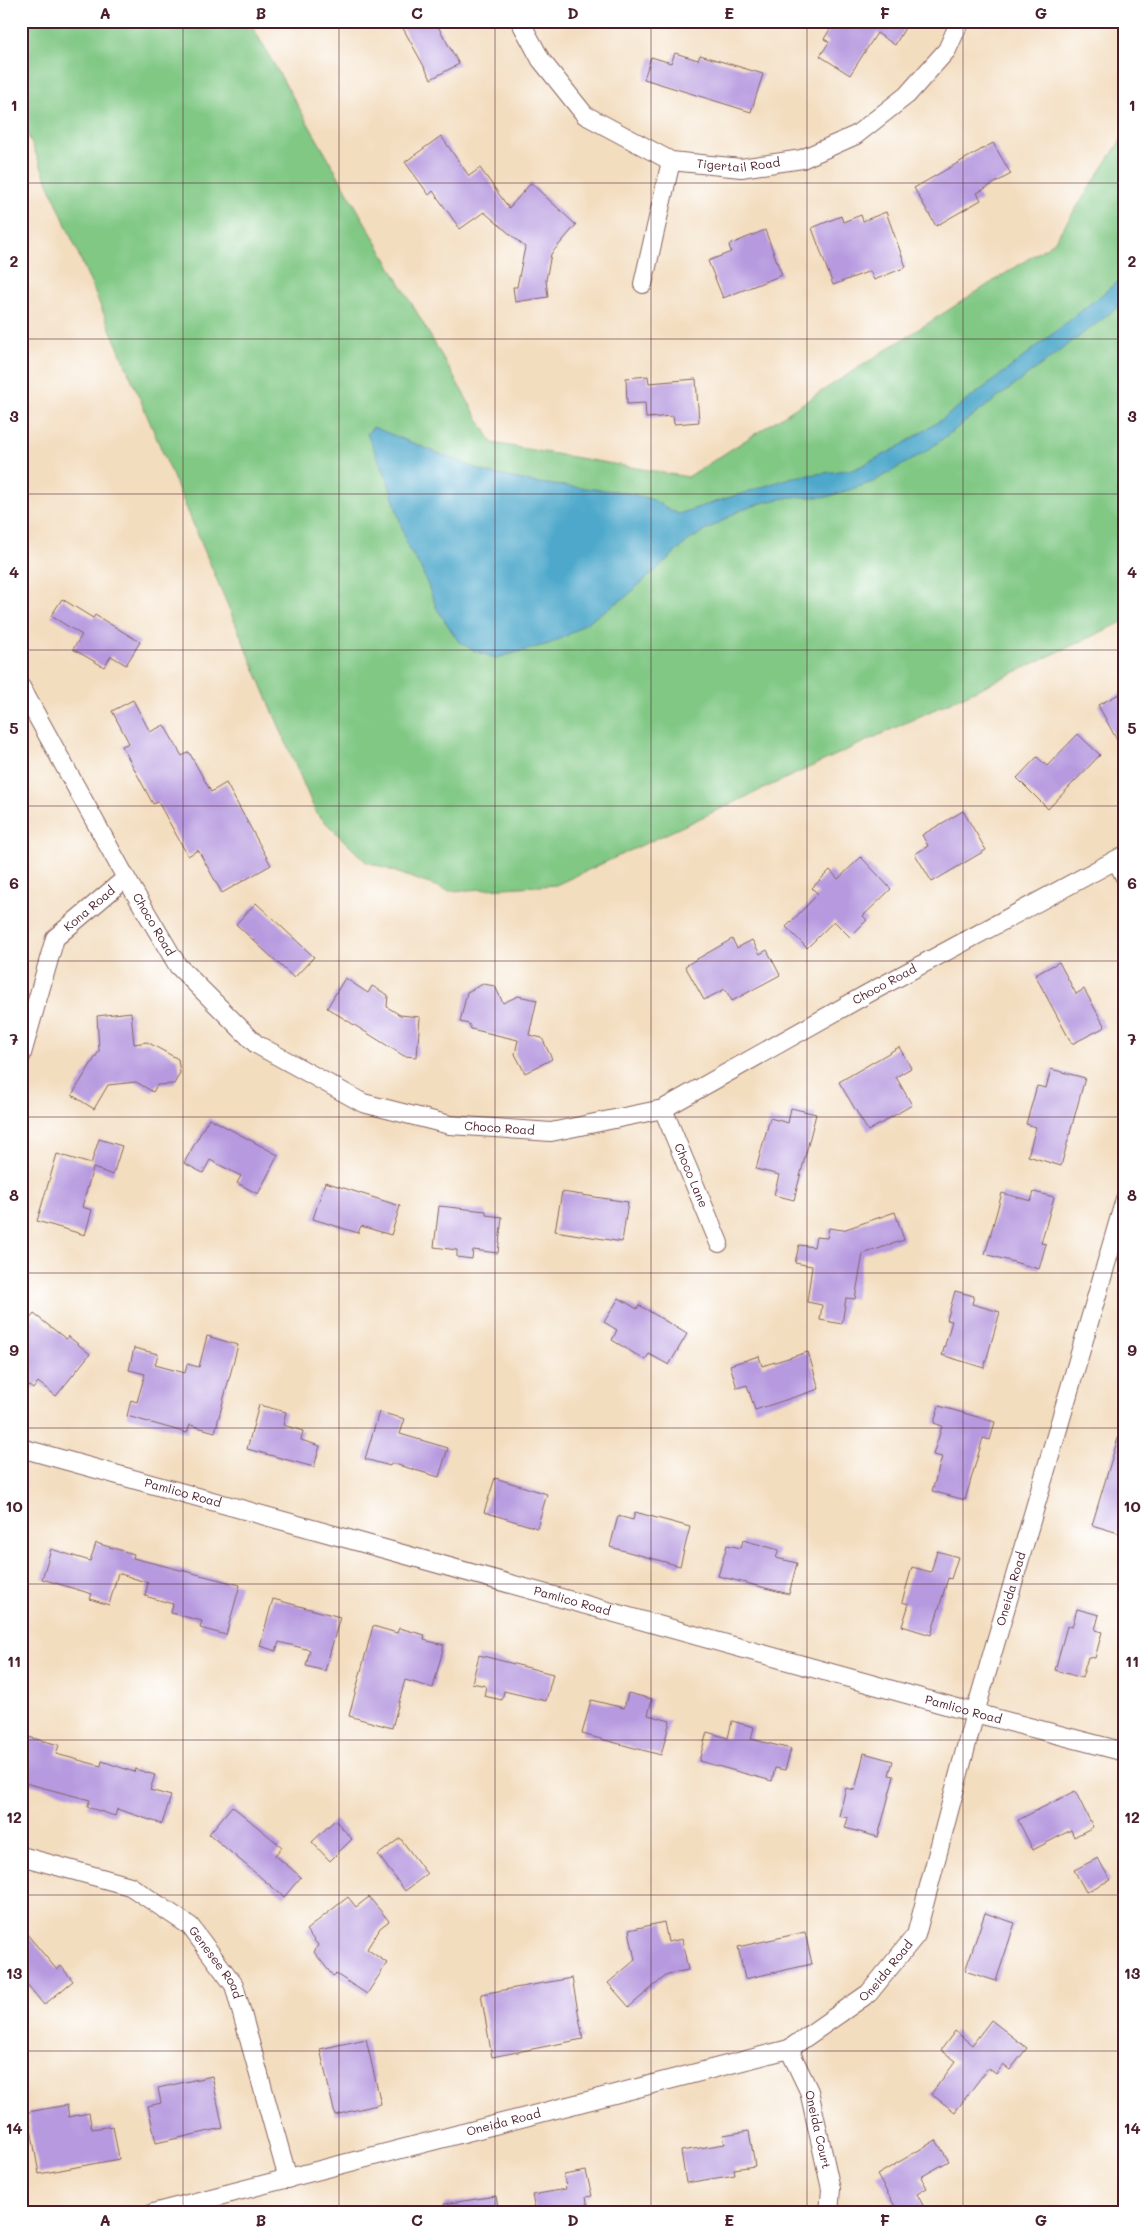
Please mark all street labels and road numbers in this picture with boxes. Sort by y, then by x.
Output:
street label: Tigertail Road [696,153,781,175]
street label: Kona Road [60,882,118,934]
street label: Choco Road [130,890,179,959]
street label: Choco Road [849,960,919,1008]
street label: Choco Road [464,1117,536,1138]
street label: Choco Lane [671,1140,712,1210]
street label: Pamlico Road [143,1474,224,1510]
street label: Oneida Road [992,1550,1029,1628]
street label: Pamlico Road [532,1582,613,1619]
street label: Pamlico Road [923,1691,1004,1727]
street label: Genesee Road [186,1923,246,2000]
street label: Oneida Road [855,1936,916,2005]
street label: Oneida Court [802,2089,835,2170]
street label: Oneida Road [464,2104,543,2139]

